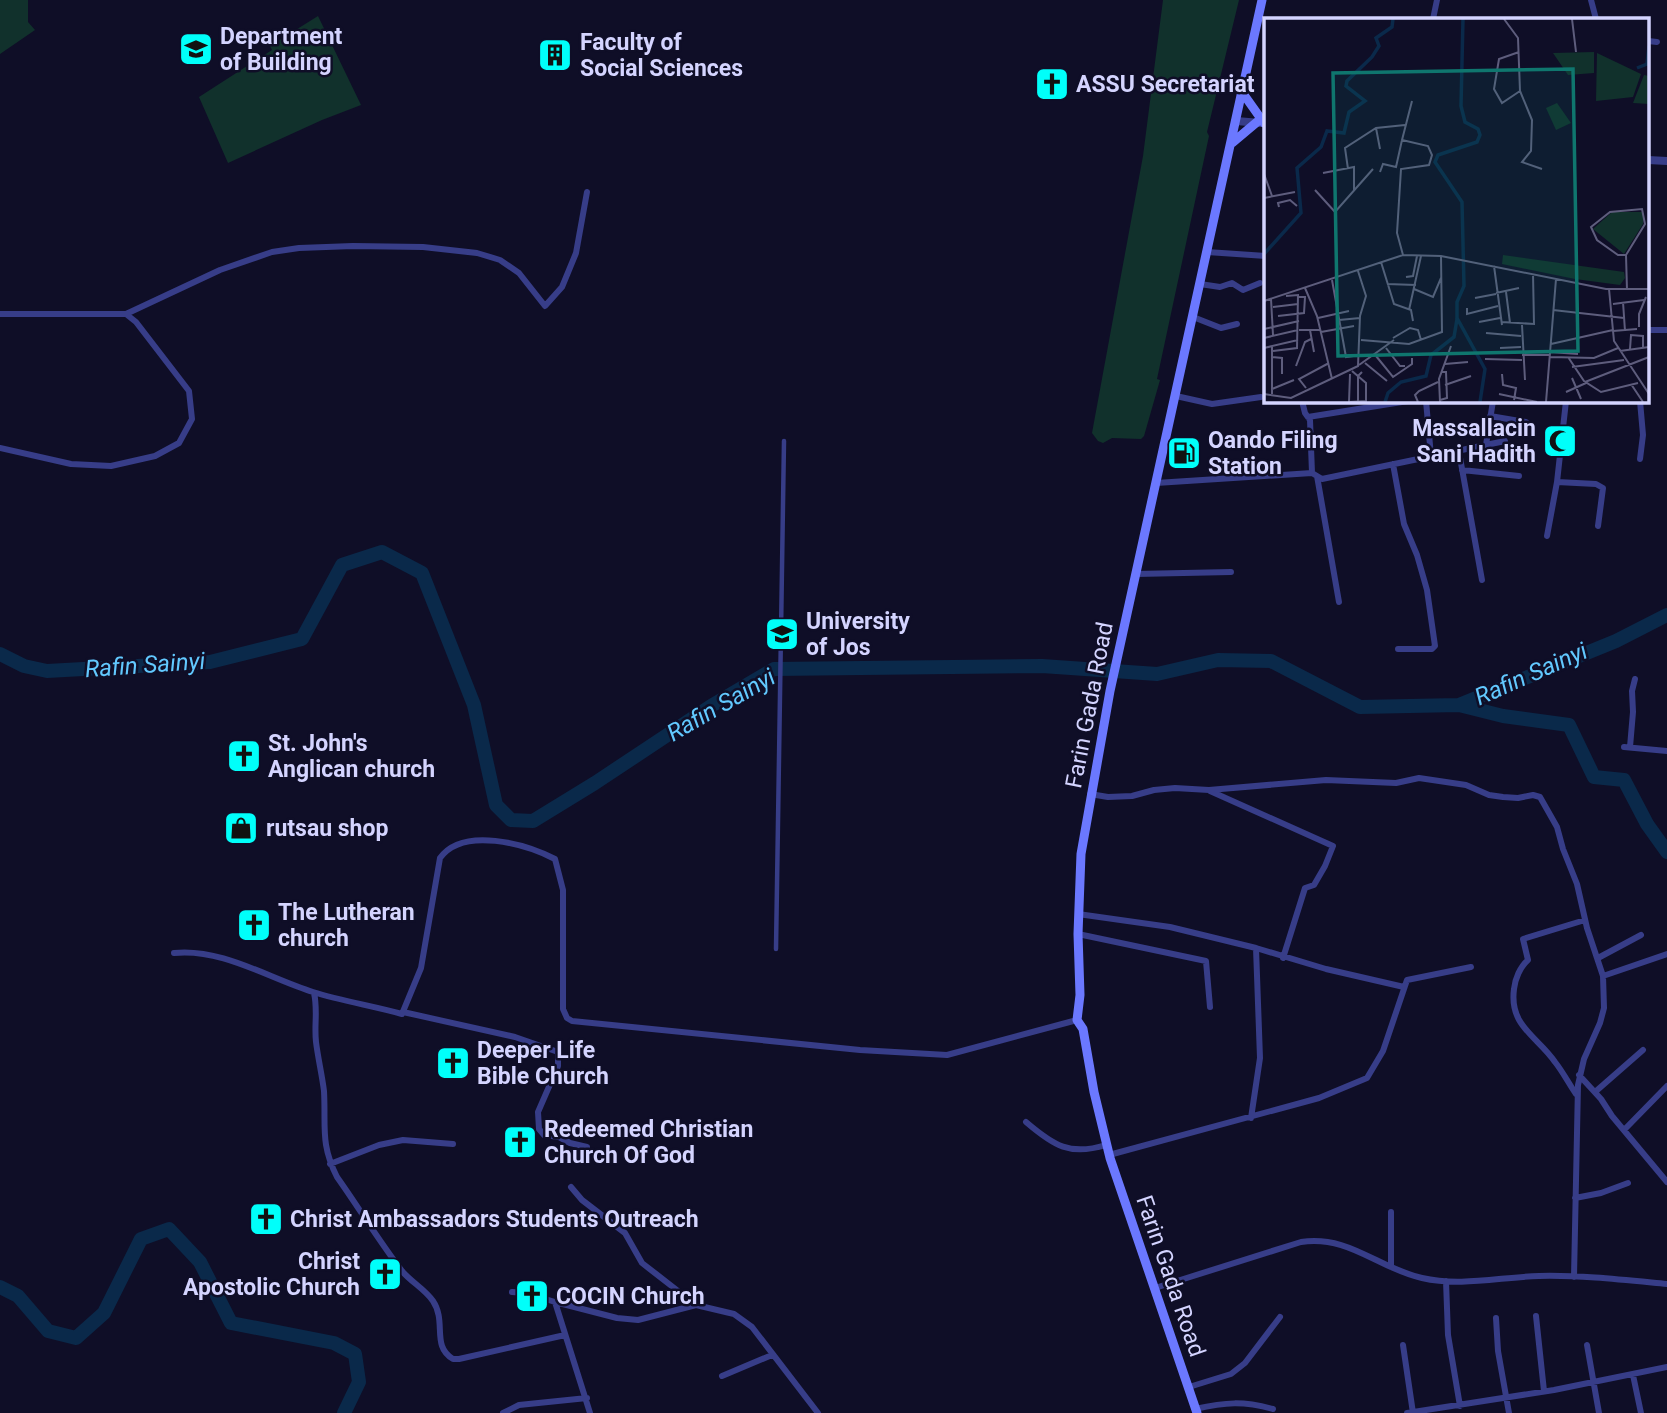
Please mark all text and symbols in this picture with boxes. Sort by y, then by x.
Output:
inset map [1264,18,1650,402]
place label: Department of Building [220,23,343,76]
place label: Faculty of Social Sciences [580,29,743,82]
school or university icon: Department of Building [177,30,215,68]
building icon: Faculty of Social Sciences [536,36,574,74]
church icon: ASSU Secretariat [1033,65,1071,103]
place label: ASSU Secretariat [1076,71,1255,98]
place label: Massallacin Sani Hadith [1412,415,1536,468]
mosque icon: Massallacin Sani Hadith [1541,422,1579,460]
place label: Oando Filing Station [1208,427,1338,480]
fuel station icon: Oando Filing Station [1165,434,1203,472]
place label: University of Jos [806,608,910,661]
school or university icon: University of Jos [763,615,801,653]
street label: Farin Gada Road [1060,620,1119,791]
water label: Rafin Sainyi [1470,637,1592,711]
water label: Rafin Sainyi [84,647,206,683]
water label: Rafin Sainyi [662,663,780,747]
place label: St. John's Anglican church [268,730,435,783]
church icon: St. John's Anglican church [225,737,263,775]
shop icon: rutsau shop [222,809,260,847]
place label: rutsau shop [266,815,388,842]
place label: The Lutheran church [278,899,415,952]
church icon: The Lutheran church [235,906,273,944]
place label: Deeper Life Bible Church [477,1037,609,1090]
church icon: Deeper Life Bible Church [434,1044,472,1082]
place label: Redeemed Christian Church Of God [544,1116,753,1169]
church icon: Redeemed Christian Church Of God [501,1123,539,1161]
street label: Farin Gada Road [1130,1192,1211,1360]
church icon: Christ Ambassadors Students Outreach [247,1200,285,1238]
place label: Christ Ambassadors Students Outreach [290,1206,699,1233]
place label: Christ Apostolic Church [183,1248,360,1301]
church icon: Christ Apostolic Church [366,1255,404,1293]
church icon: COCIN Church [513,1277,551,1315]
place label: COCIN Church [556,1283,705,1310]

